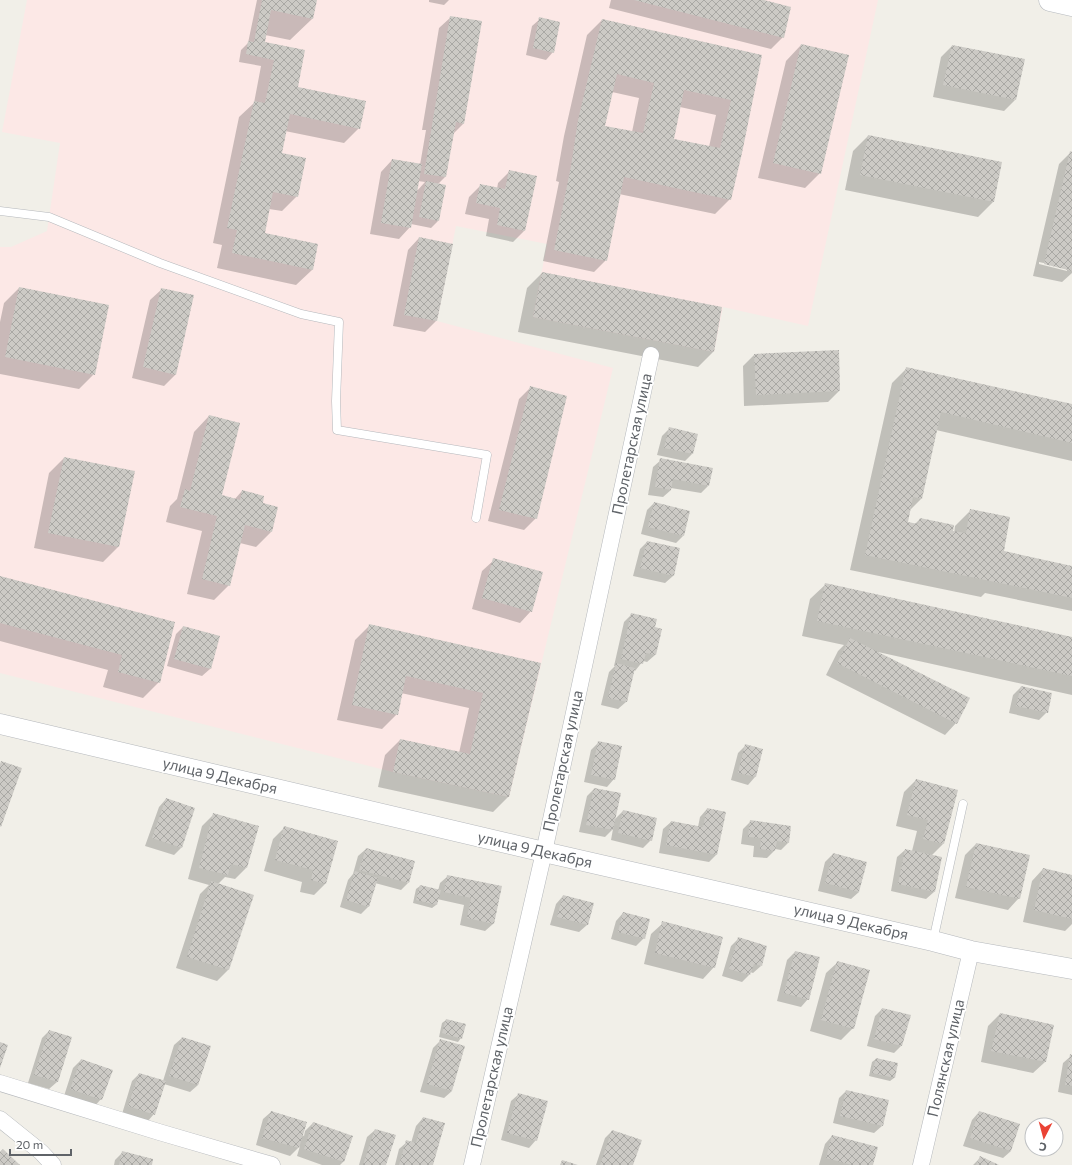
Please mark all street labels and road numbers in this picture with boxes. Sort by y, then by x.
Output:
street label: Пролетарская улица [607,371,655,516]
street label: Пролетарская улица [538,688,586,833]
street label: улица 9 Декабря [161,753,279,797]
street label: улица 9 Декабря [476,827,594,871]
street label: улица 9 Декабря [792,899,910,943]
street label: Полянская улица [923,997,967,1118]
street label: Пролетарская улица [466,1005,516,1149]

